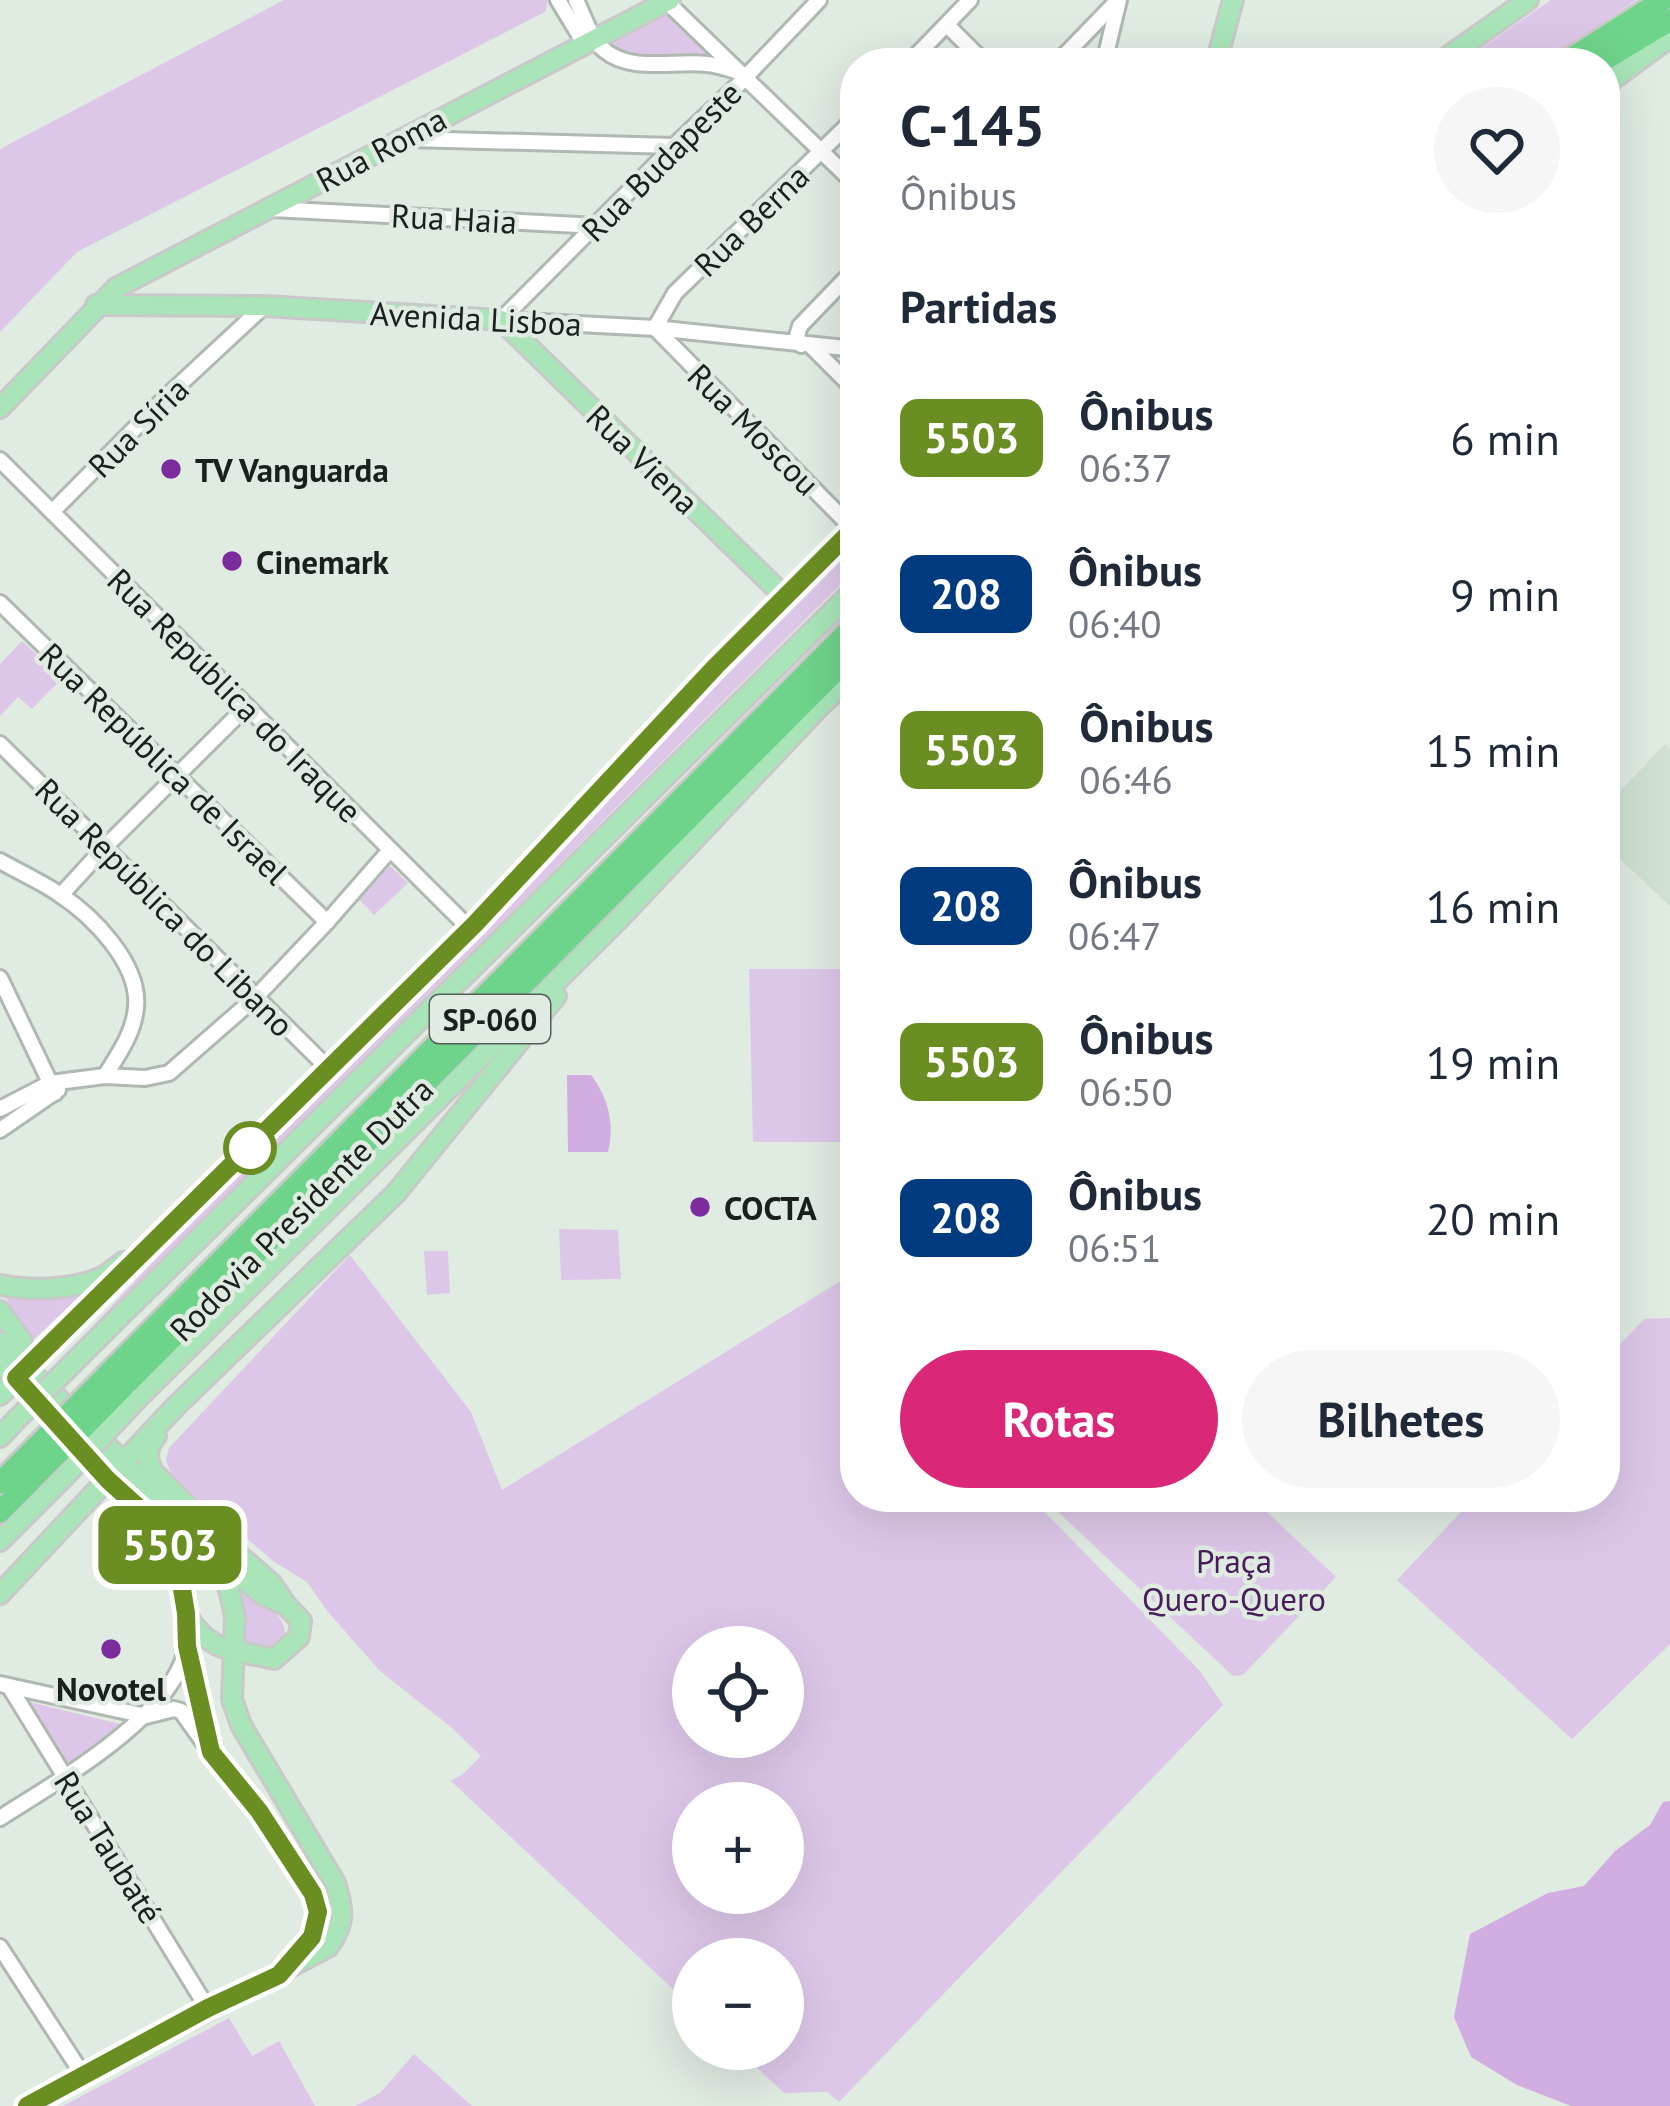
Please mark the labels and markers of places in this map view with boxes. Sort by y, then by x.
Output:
place label: TV Vanguarda [195,448,389,491]
marker: TV Vanguarda [158,456,184,482]
place label: Cinemark [256,540,390,583]
marker: Cinemark [219,548,245,574]
unlabelled marker [225,1123,275,1173]
place label: COCTA [724,1186,817,1229]
marker: COCTA [687,1194,713,1220]
marker: Novotel [98,1636,124,1662]
place label: Novotel [56,1667,166,1710]

